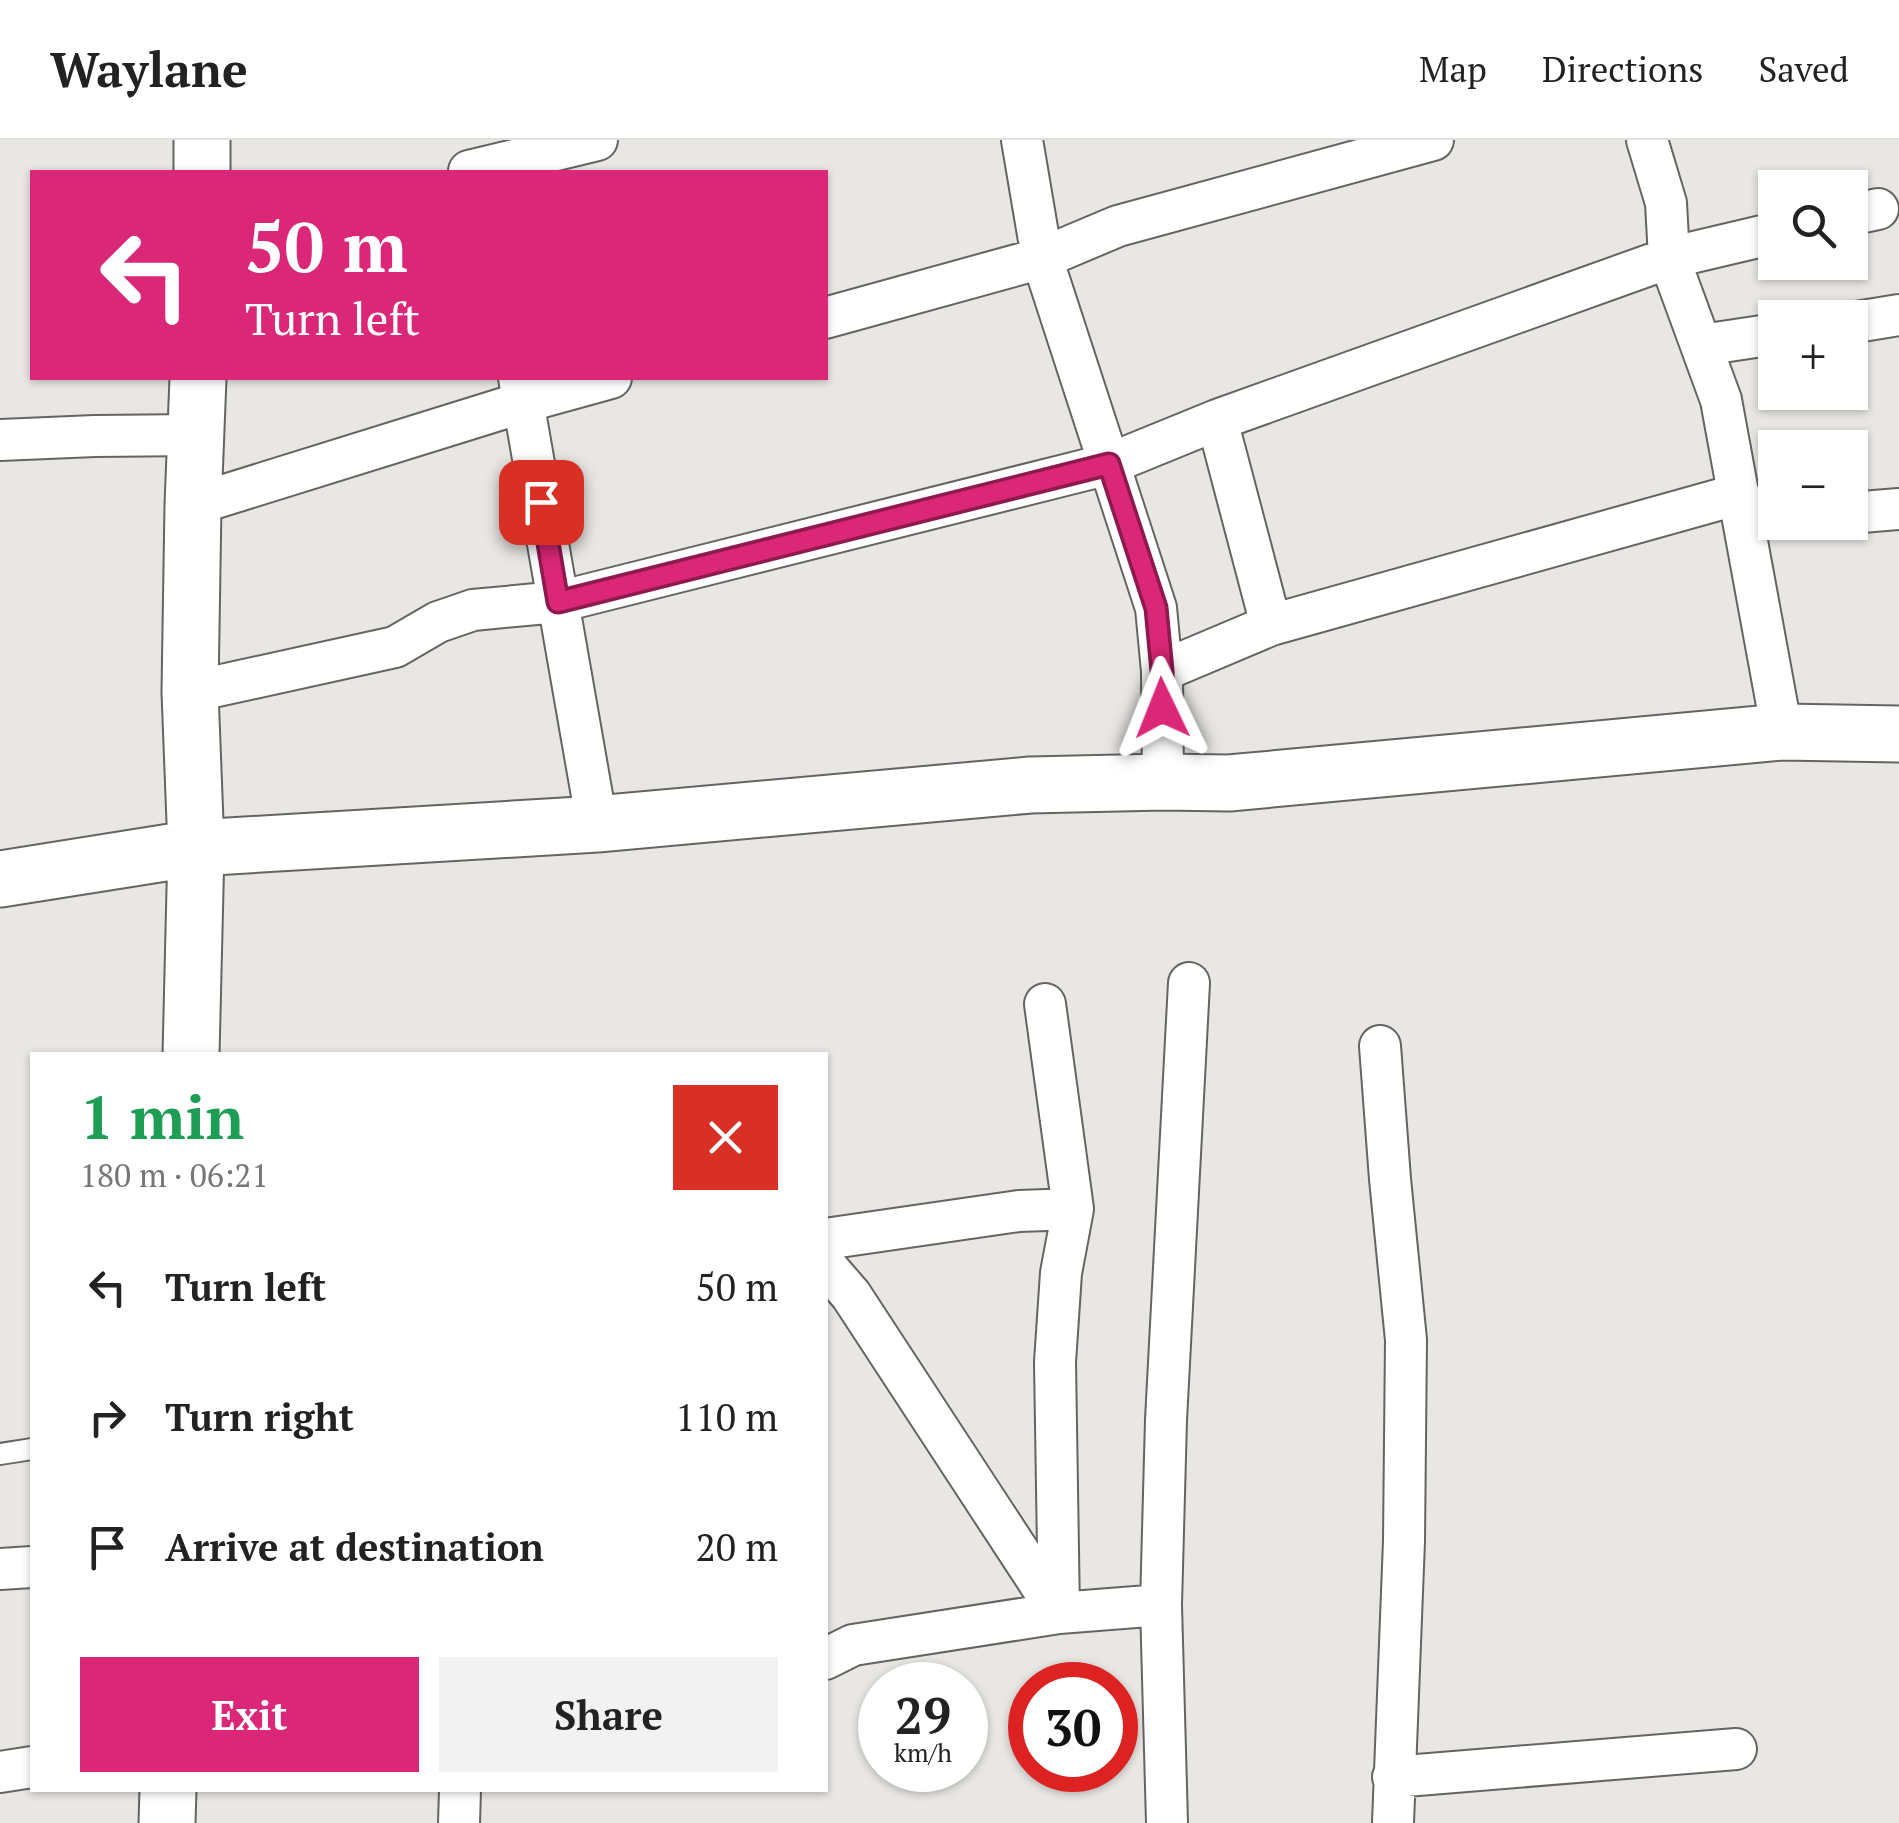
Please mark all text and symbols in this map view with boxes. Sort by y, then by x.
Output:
text: Waylane [50,37,248,101]
text: Map [1419,46,1487,92]
text: Directions [1542,46,1703,92]
text: Saved [1758,46,1849,92]
map controls [1758,170,1868,540]
button: search [1758,170,1868,280]
text: 50 m [245,199,408,292]
icon: left [80,210,210,340]
text: Turn left [245,288,420,348]
button: + [1758,300,1868,410]
button: − [1758,430,1868,540]
pin [499,460,584,545]
icon: arrive [514,475,569,530]
position arrow [1110,656,1214,760]
text: 1 min [80,1077,244,1156]
button: close [673,1085,778,1190]
text: 180 m · 06:21 [80,1154,268,1196]
icon: left [80,1260,135,1315]
text: Turn left [165,1262,326,1312]
text: 50 m [695,1262,778,1312]
icon: right [80,1390,135,1445]
text: Turn right [165,1392,354,1442]
text: 110 m [675,1392,778,1442]
icon: arrive [80,1520,135,1575]
text: Arrive at destination [165,1522,544,1572]
text: 20 m [695,1522,778,1572]
button: Exit [80,1657,419,1772]
button: Share [439,1657,778,1772]
speed limit sign: 30 [1008,1662,1138,1792]
text: 29 [895,1682,951,1748]
text: km/h [894,1736,952,1769]

